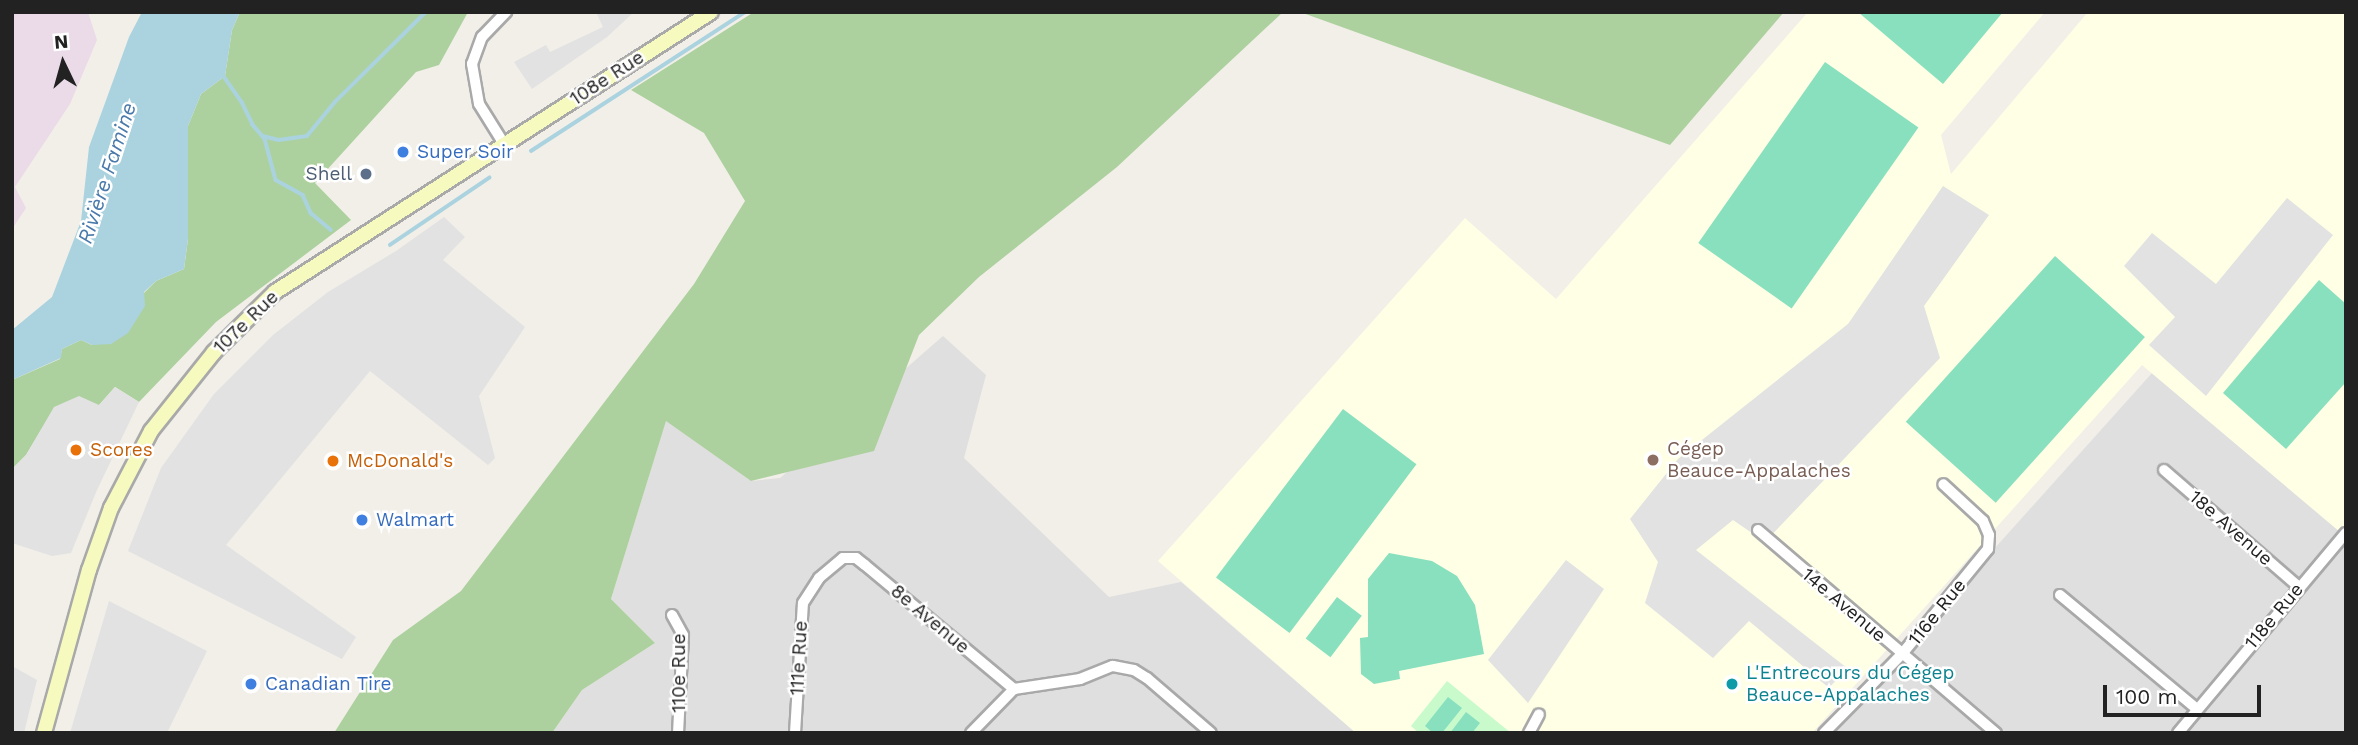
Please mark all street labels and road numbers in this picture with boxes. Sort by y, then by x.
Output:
street label: 108e Rue [566,46,648,110]
street label: 107e Rue [209,286,283,358]
street label: 18e Avenue [2184,485,2278,571]
street label: 14e Avenue [1797,563,1891,647]
street label: 116e Rue [1903,574,1971,650]
street label: 118e Rue [2240,578,2308,654]
street label: 8e Avenue [886,579,974,659]
street label: 111e Rue [786,620,812,696]
street label: 110e Rue [668,633,690,713]

